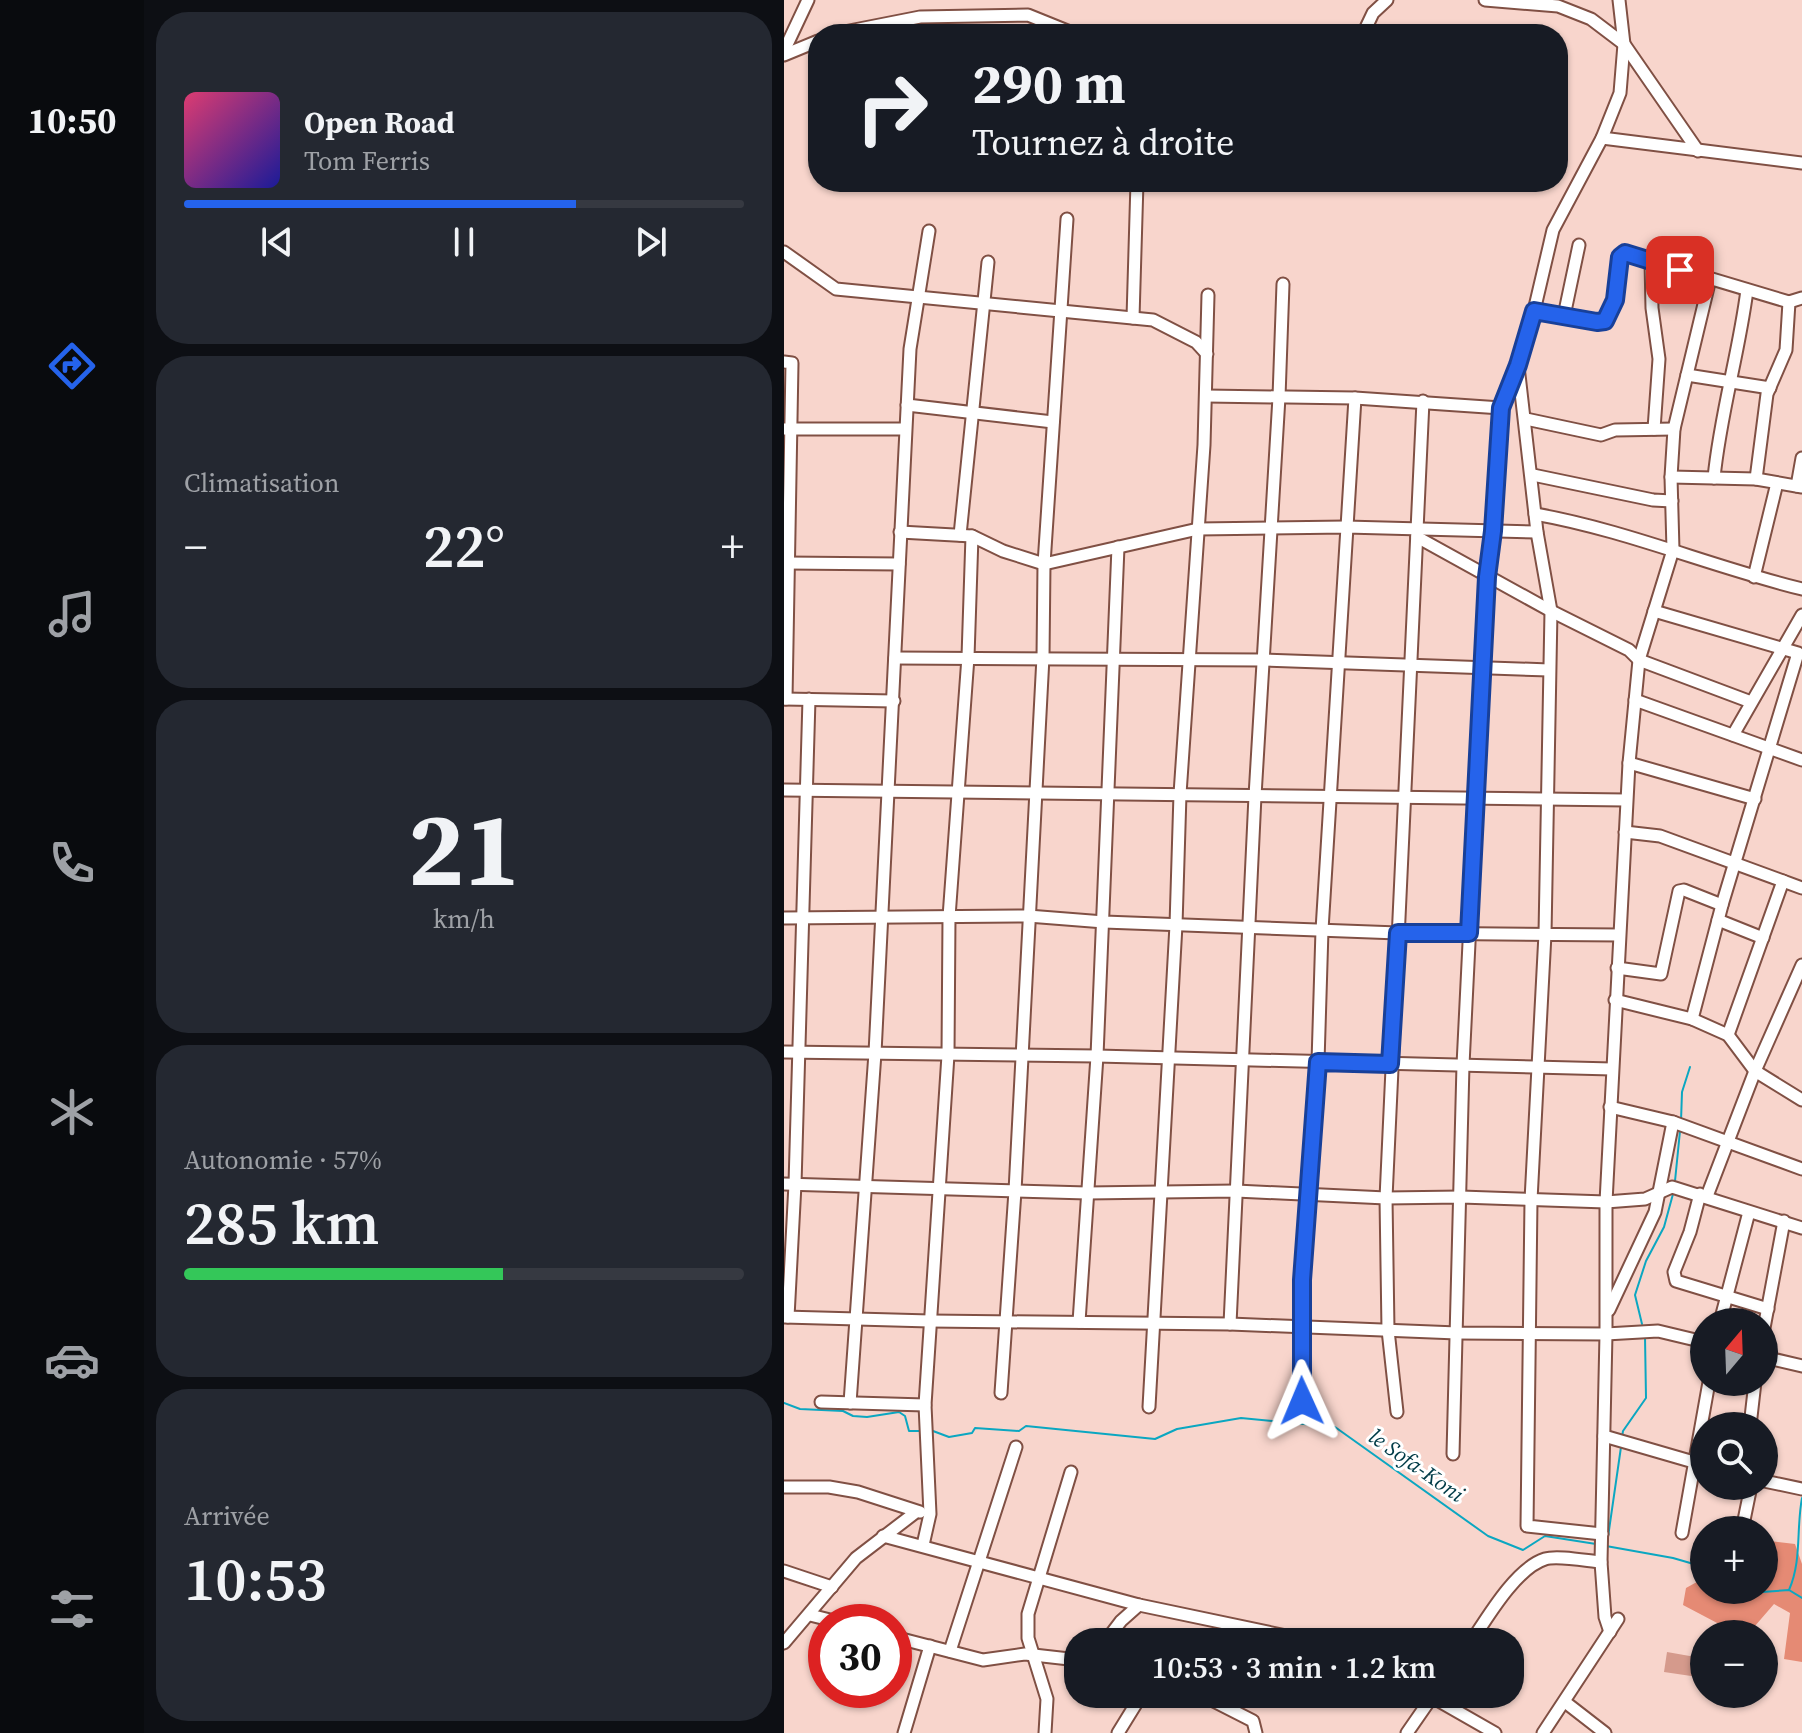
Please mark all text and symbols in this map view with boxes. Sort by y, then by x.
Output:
text: 290 m [972,45,1126,122]
icon: right [840,56,944,160]
text: 10:50 [28,96,116,145]
text: Open Road [304,102,455,143]
text: Tournez à droite [972,118,1234,167]
text: Tom Ferris [304,143,430,179]
icon: previous [255,220,299,264]
icon: pause [442,220,486,264]
icon: next [629,220,673,264]
pin [1646,236,1714,304]
icon: arrive [1658,248,1702,292]
icon: directions [44,338,100,394]
text: Climatisation [184,465,340,501]
text: 22° [423,505,505,587]
text: − [184,516,207,577]
text: + [721,516,744,577]
icon: music [44,586,100,642]
text: 21 [408,777,520,920]
icon: phone [44,835,100,891]
text: km/h [433,901,495,937]
icon: climate [44,1084,100,1140]
text: Autonomie · 57% [184,1142,382,1178]
text: 285 km [184,1182,380,1264]
north arrow [1690,1308,1778,1396]
map controls [1690,1308,1778,1708]
icon: car [44,1332,100,1388]
position arrow [1260,1359,1344,1443]
button: search [1690,1412,1778,1500]
water label: le Sofa-Koni [1363,1421,1471,1509]
text: Arrivée [184,1498,270,1534]
button: + [1690,1516,1778,1604]
text: 10:53 [184,1538,327,1620]
icon: filters [44,1581,100,1637]
speed limit sign: 30 [808,1604,912,1708]
button: − [1690,1620,1778,1708]
text: 10:53 · 3 min · 1.2 km [1152,1647,1436,1688]

